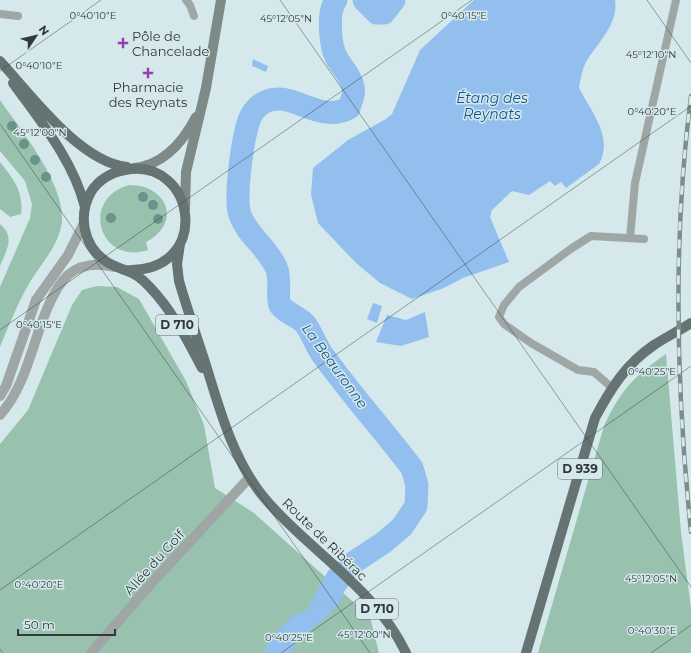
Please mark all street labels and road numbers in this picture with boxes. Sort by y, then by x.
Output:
road number: D 710 [156,315,198,335]
road number: D 939 [558,459,602,479]
street label: Route de Ribérac [279,494,371,584]
street label: Allée du Golf [120,526,188,598]
road number: D 710 [356,599,398,619]

